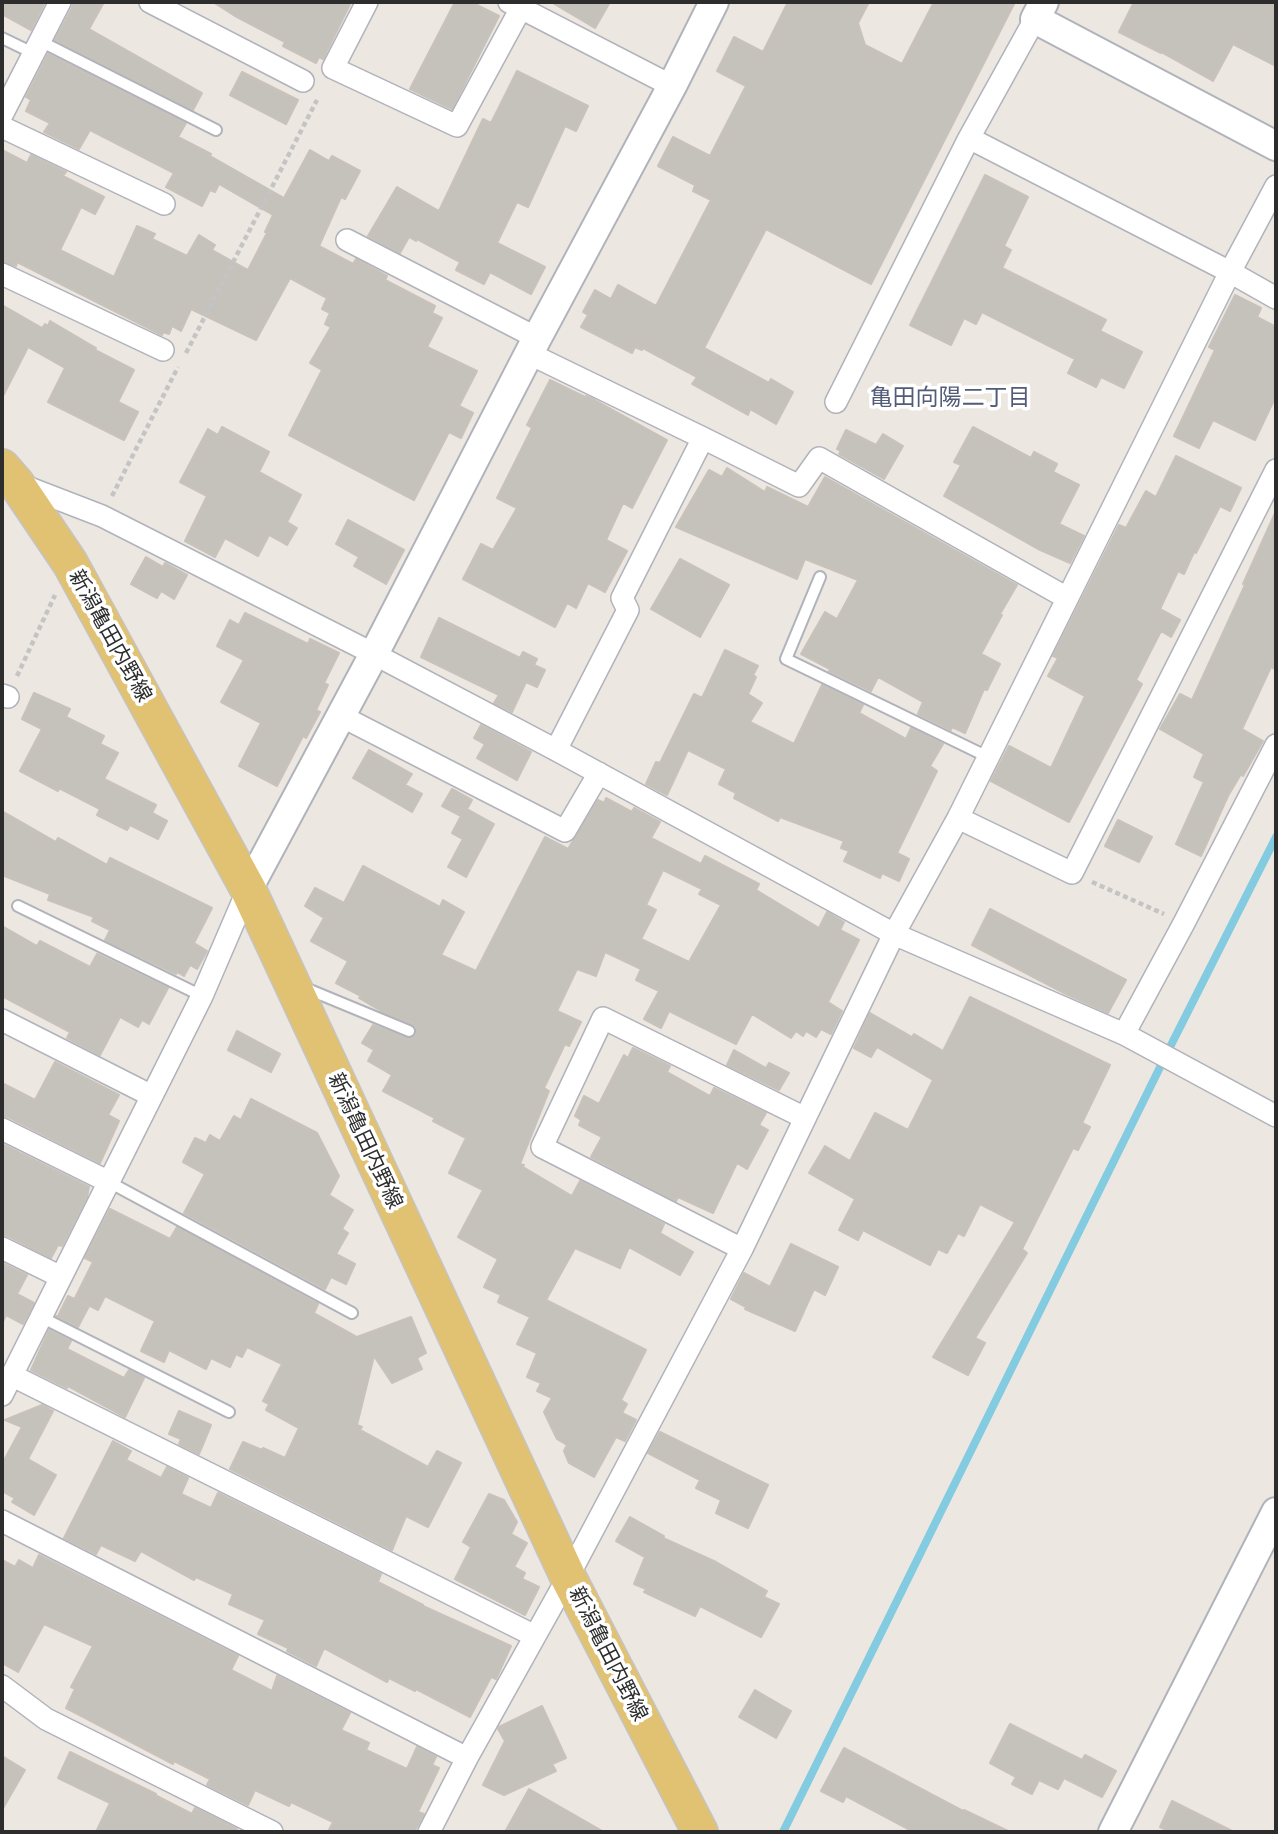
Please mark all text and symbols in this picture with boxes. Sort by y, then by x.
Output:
district label: 亀田向陽二丁目 [870,384,1030,412]
street label: 新潟亀田内野線 [63,566,157,706]
street label: 新潟亀田内野線 [323,1069,407,1213]
street label: 新潟亀田内野線 [563,1583,653,1725]

